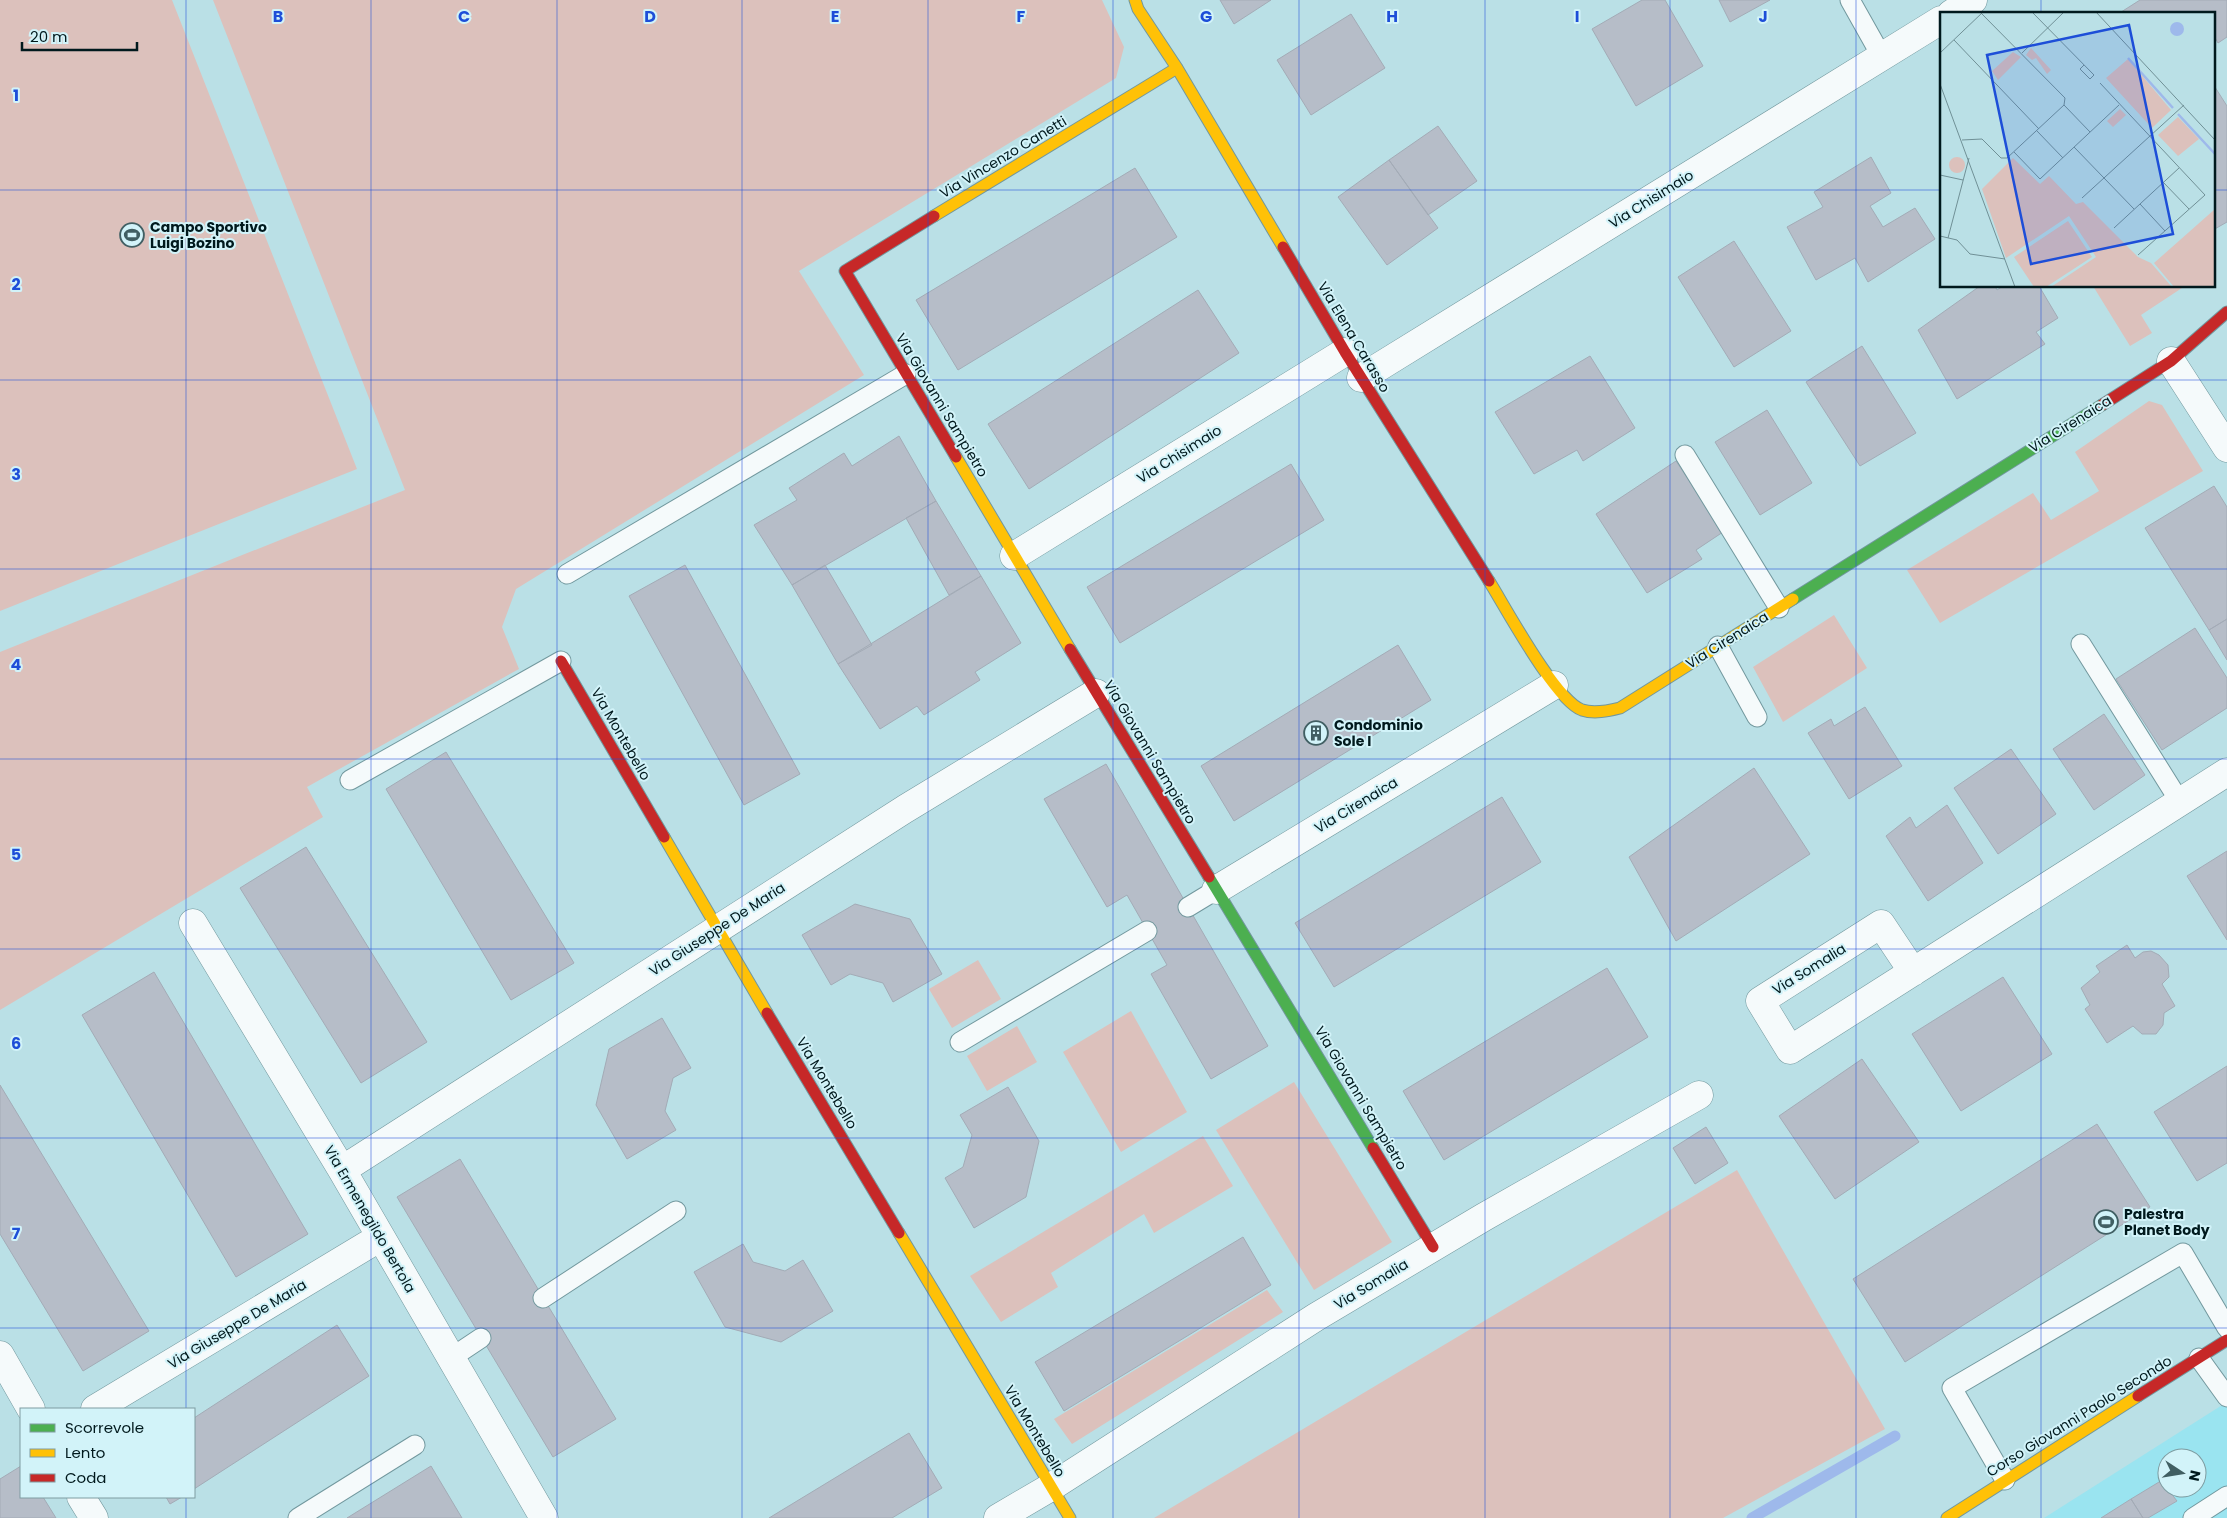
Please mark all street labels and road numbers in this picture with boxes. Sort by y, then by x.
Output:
street label: Via Vincenzo Canetti [936,111,1070,203]
street label: Via Chisimaio [1605,165,1697,233]
street label: Via Elena Carasso [1313,278,1395,396]
street label: Via Giovanni Sampietro [891,329,993,481]
street label: Via Cirenaica [2025,391,2115,457]
street label: Via Chisimaio [1133,420,1225,488]
street label: Via Cirenaica [1682,607,1772,673]
street label: Via Giovanni Sampietro [1099,676,1201,828]
street label: Via Montebello [586,684,656,784]
street label: Via Cirenaica [1311,772,1401,838]
street label: Via Giuseppe De Maria [645,877,789,981]
street label: Via Somalia [1768,938,1850,1000]
street label: Via Giovanni Sampietro [1310,1022,1412,1174]
street label: Via Montebello [792,1033,862,1133]
street label: Via Ermenegildo Bertola [320,1142,420,1296]
street label: Via Somalia [1330,1254,1412,1314]
street label: Via Giuseppe De Maria [164,1275,310,1373]
street label: Corso Giovanni Paolo Secondo [1982,1350,2176,1481]
street label: Via Montebello [1000,1381,1070,1481]

